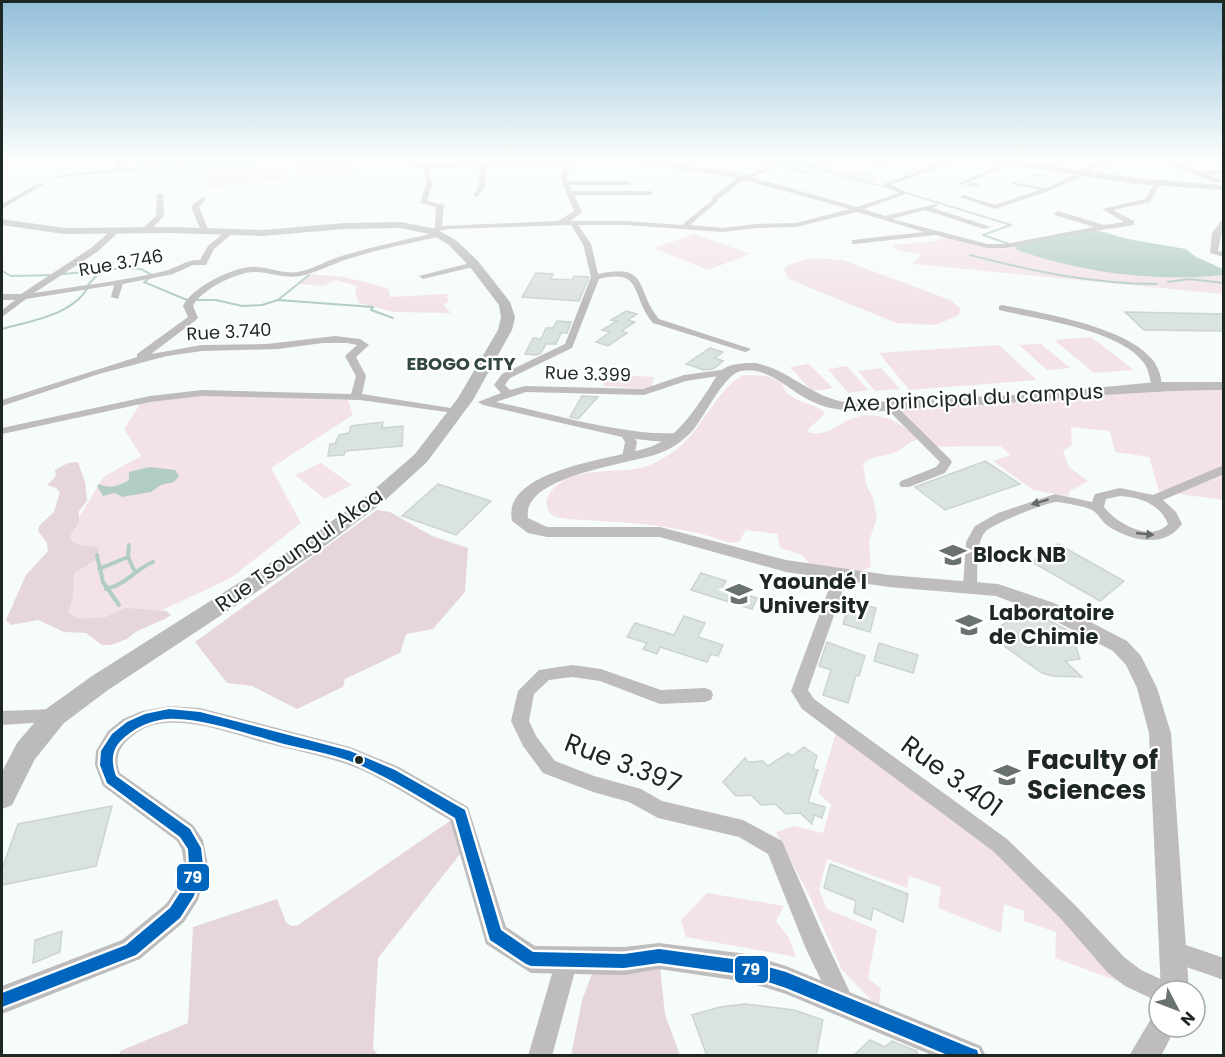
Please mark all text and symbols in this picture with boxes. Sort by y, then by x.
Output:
street label: Rue 3.746 [77,243,165,282]
street label: Rue 3.740 [186,317,272,346]
district label: EBOGO CITY [406,351,516,376]
street label: Rue 3.399 [545,360,631,387]
street label: Axe principal du campus [842,376,1104,419]
street label: Rue Tsoungui Akoa [209,481,388,618]
one-way arrow [1031,498,1049,507]
one-way arrow [1136,529,1155,539]
school or university icon: Block NB [938,540,968,570]
place label: Block NB [973,540,1066,569]
place label: Yaoundé I University [759,567,870,620]
school or university icon: Yaoundé I University [724,579,754,609]
place label: Laboratoire de Chimie [989,598,1114,651]
school or university icon: Laboratoire de Chimie [954,610,984,640]
street label: Rue 3.397 [560,724,686,802]
street label: Rue 3.401 [894,727,1010,825]
place label: Faculty of Sciences [1027,742,1158,808]
unlabelled marker [353,754,365,766]
school or university icon: Faculty of Sciences [992,760,1022,790]
line badge: 79 [176,863,210,892]
text: 79 [184,866,202,889]
line badge: 79 [734,955,769,984]
text: 79 [742,958,760,981]
north arrow [1147,979,1207,1039]
text: N [1175,1007,1200,1031]

